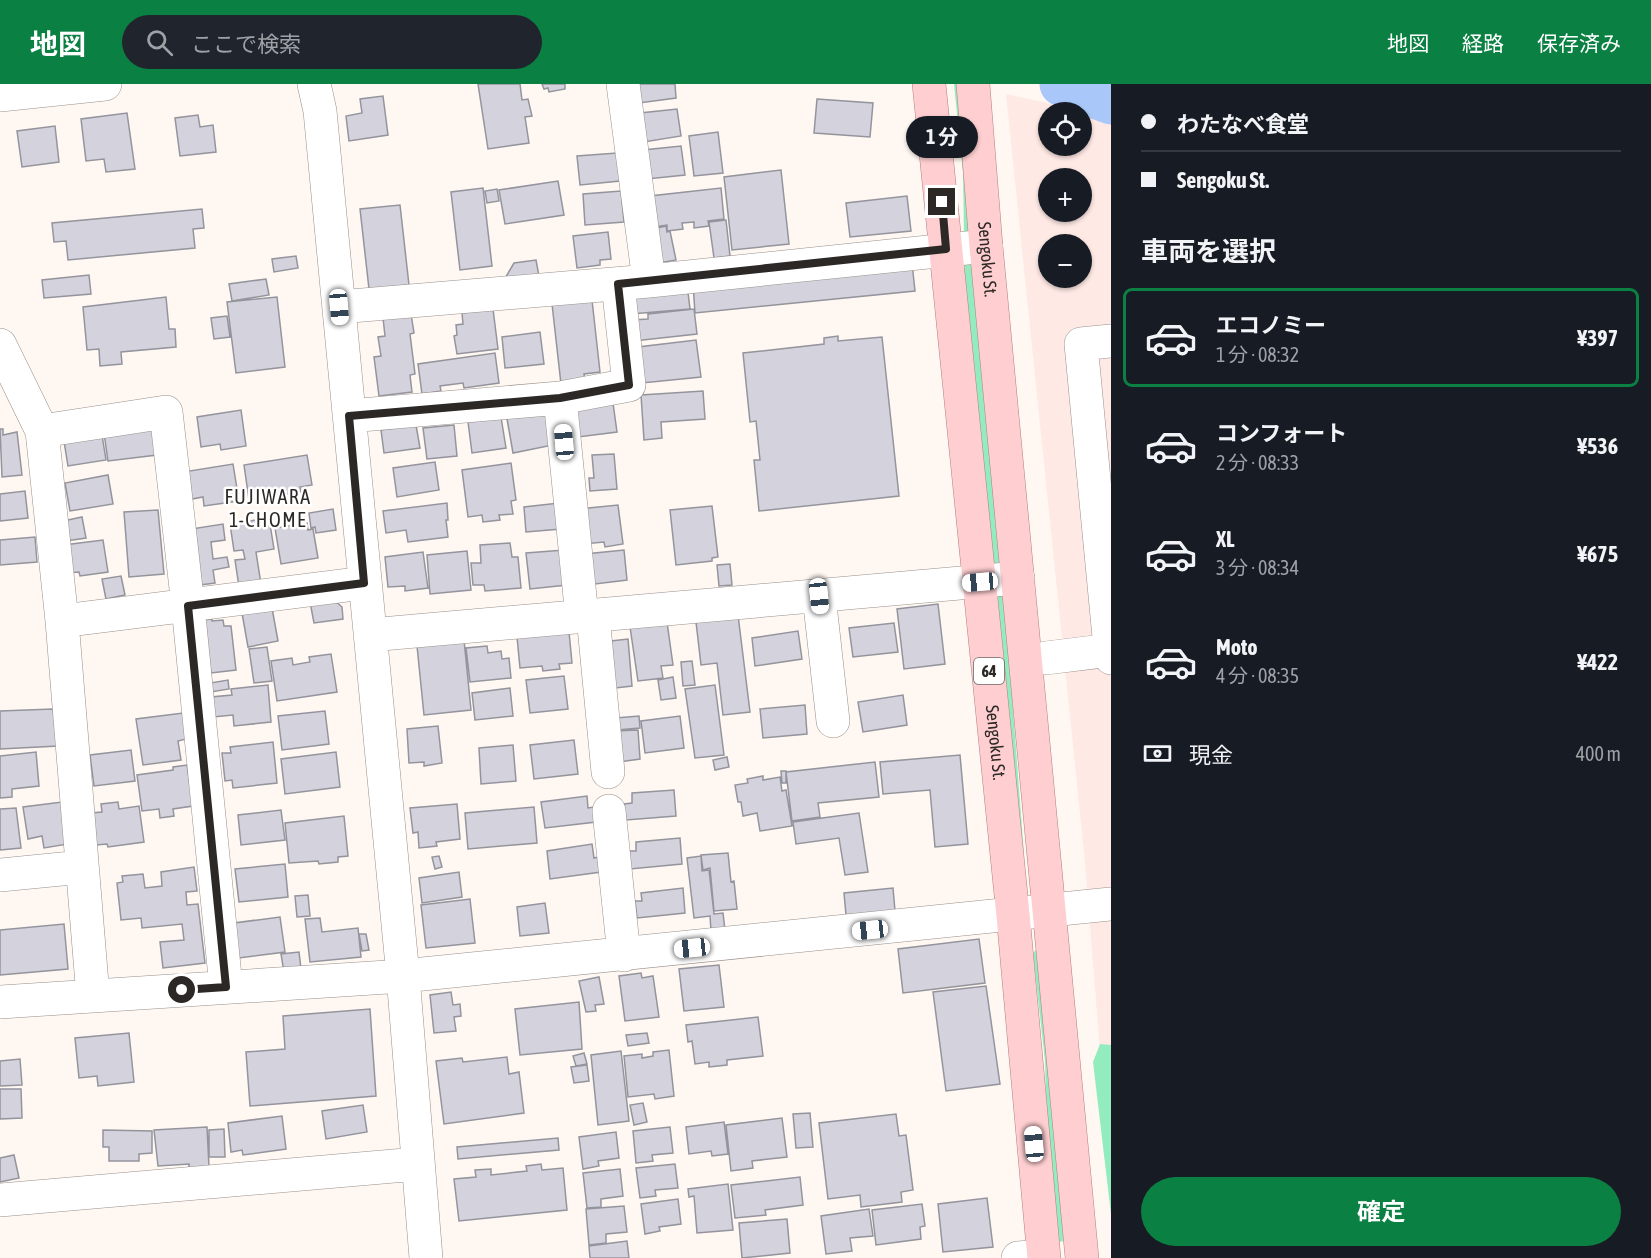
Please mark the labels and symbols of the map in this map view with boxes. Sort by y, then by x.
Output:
callout: 1 分 [906,115,978,157]
route end [928,188,955,215]
street label: Sengoku St. [974,221,1002,298]
car [328,288,350,326]
car [553,423,575,461]
district label: FUJIWARA 1-CHOME [224,485,312,531]
car [961,571,999,593]
car [808,577,830,615]
road number: 64 [974,658,1004,684]
street label: Sengoku St. [982,704,1010,781]
car [851,919,889,941]
car [673,937,711,959]
route start [168,976,195,1003]
car [1023,1125,1045,1163]

